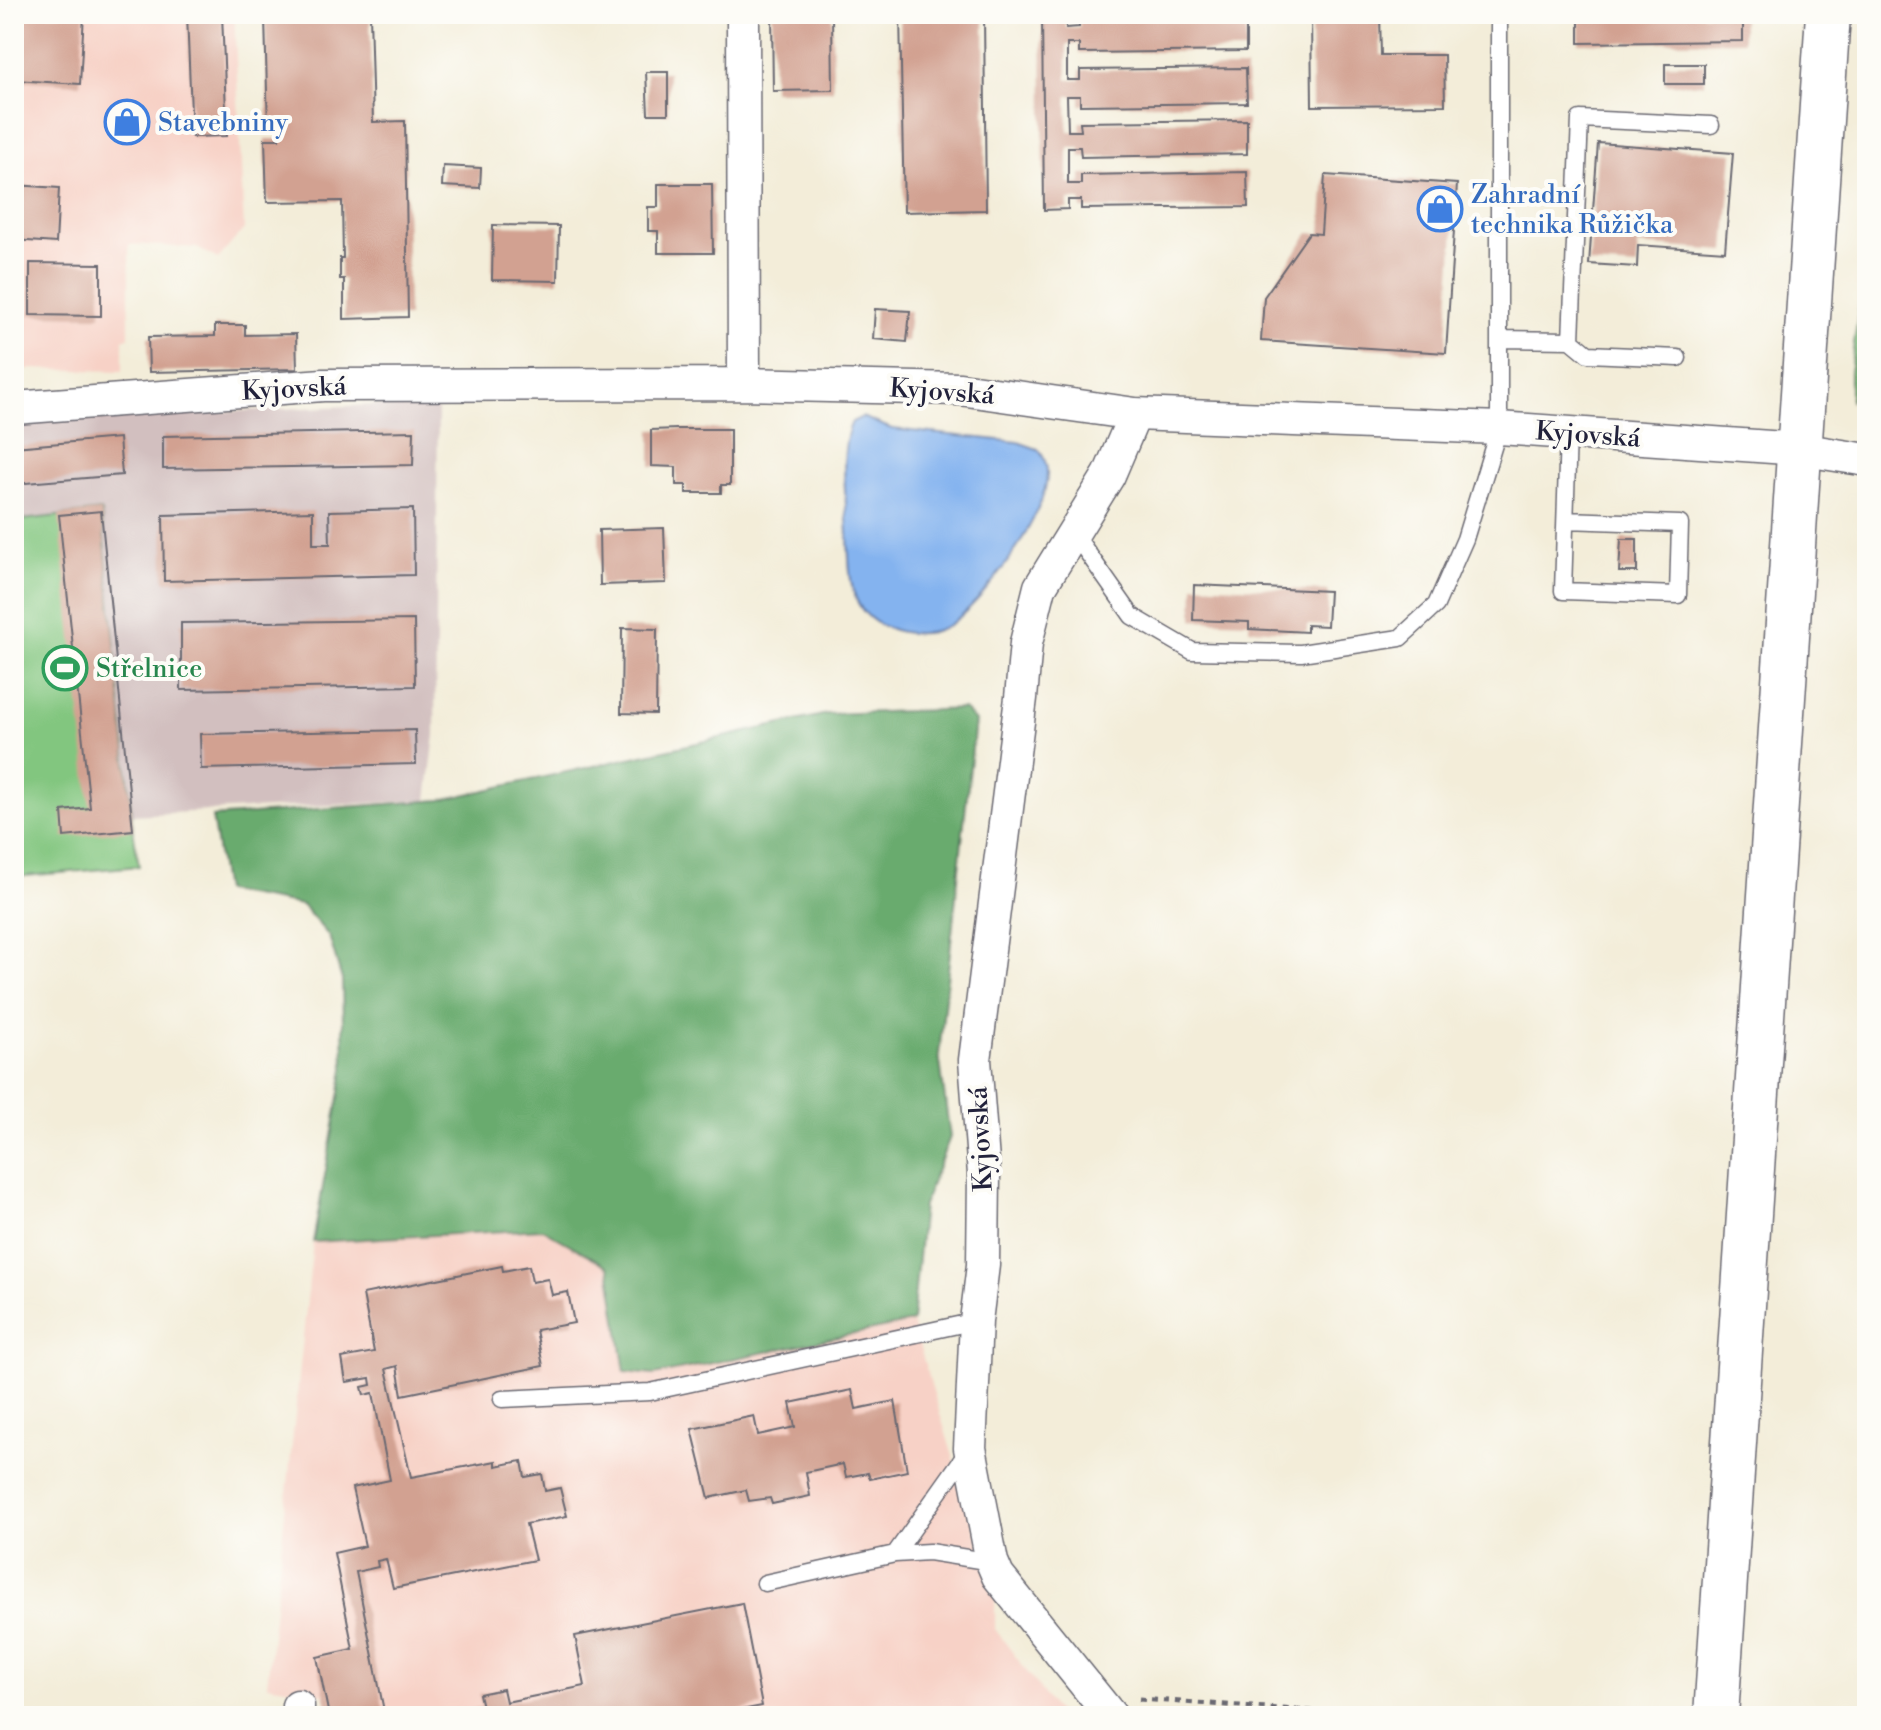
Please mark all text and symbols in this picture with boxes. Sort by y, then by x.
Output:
shop icon: Stavebniny [103,98,151,146]
place label: Stavebniny [158,107,288,139]
place label: Zahradní technika Růžička [1471,179,1674,241]
shop icon: Zahradní technika Růžička [1416,185,1464,233]
street label: Kyjovská [241,370,348,408]
street label: Kyjovská [888,372,996,412]
street label: Kyjovská [1534,415,1642,455]
sports icon: Střelnice [41,644,89,692]
place label: Střelnice [96,653,202,685]
street label: Kyjovská [962,1085,1000,1192]

